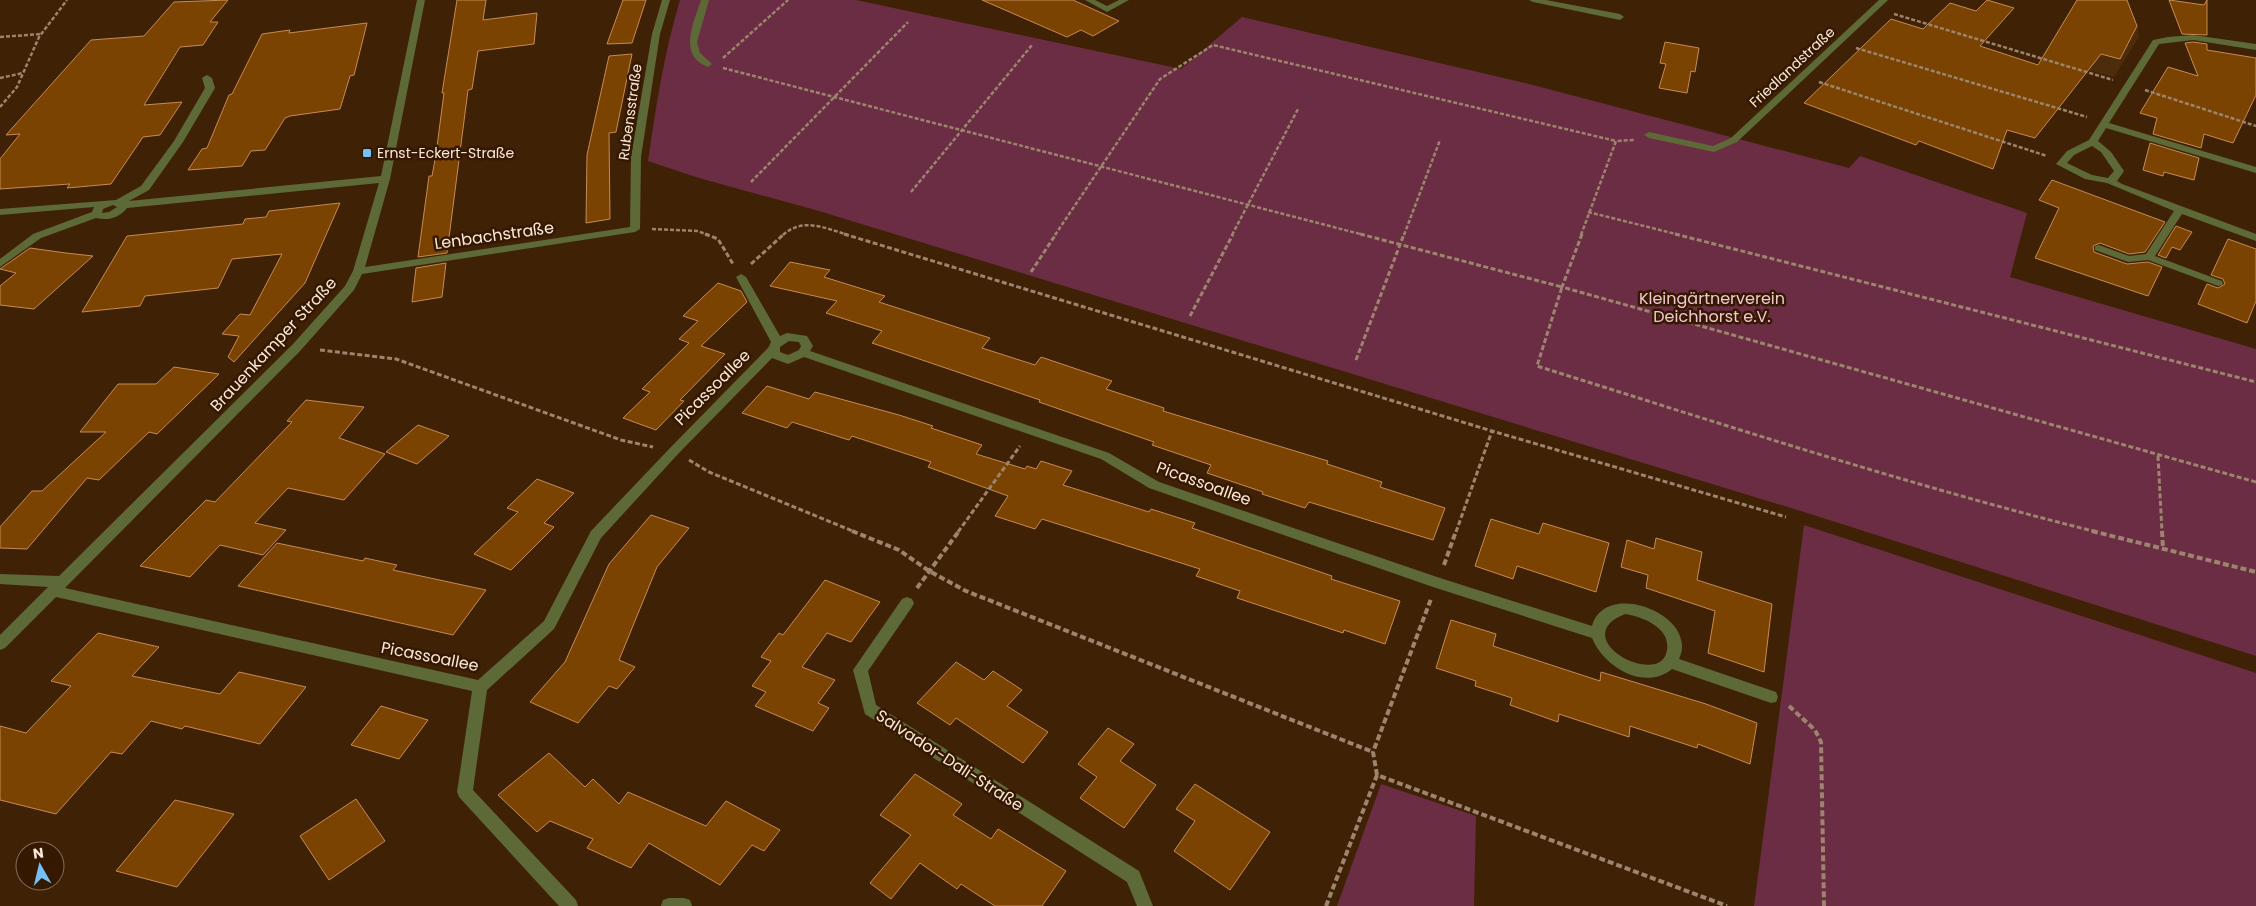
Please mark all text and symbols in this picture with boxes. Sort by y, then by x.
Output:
street label: Friedlandstraße [1745,22,1839,112]
street label: Rubensstraße [613,62,647,162]
place label: Ernst-Eckert-Straße [377,143,515,163]
marker: Ernst-Eckert-Straße [361,147,373,159]
street label: Lenbachstraße [433,216,555,255]
street label: Brauenkamper Straße [205,272,342,417]
park label: Kleingärtnerverein Deichhorst e.V. [1639,287,1785,328]
street label: Picassoallee [669,344,756,431]
street label: Picassoallee [1153,456,1254,511]
street label: Picassoallee [379,636,481,677]
street label: Salvador-Dali-Straße [872,704,1028,817]
north arrow [15,841,65,891]
text: N [32,842,45,864]

